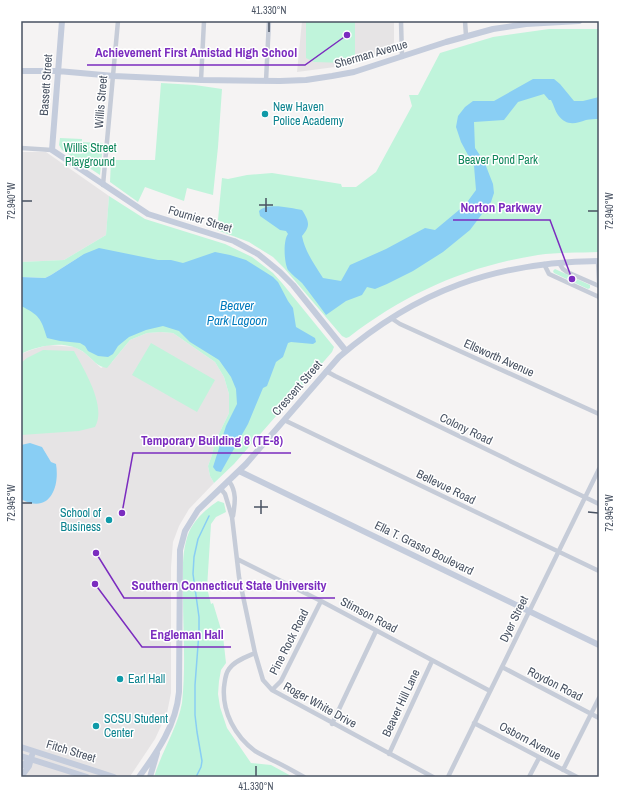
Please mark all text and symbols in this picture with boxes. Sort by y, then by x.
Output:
text: 41.330°N [252,4,287,17]
street label: Sherman Avenue [333,36,409,72]
callout: Achievement First Amistad High School [87,40,305,65]
text: Achievement First Amistad High School [95,44,297,61]
street label: Bassett Street [36,53,56,116]
street label: Willis Street [91,75,111,129]
place label: New Haven Police Academy [273,99,344,129]
marker: New Haven Police Academy [260,109,270,119]
park label: Willis Street Playground [63,140,117,170]
park label: Beaver Pond Park [458,152,538,168]
text: 72.940°W [5,182,18,219]
text: 72.940°W [603,192,616,229]
callout: Norton Parkway [453,195,550,220]
text: Norton Parkway [460,199,542,216]
street label: Fournier Street [166,202,234,236]
water label: Beaver Park Lagoon [207,297,267,329]
street label: Ellsworth Avenue [461,335,537,381]
street label: Crescent Street [269,357,326,419]
street label: Colony Road [437,409,495,449]
callout: Temporary Building 8 (TE-8) [133,428,291,453]
text: Temporary Building 8 (TE-8) [141,432,283,449]
street label: Bellevue Road [414,466,478,508]
text: 72.945°W [5,484,18,521]
text: 72.945°W [603,494,616,531]
place label: School of Business [60,505,101,535]
marker: School of Business [104,515,114,525]
street label: Ella T. Grasso Boulevard [372,517,476,579]
callout: Southern Connecticut State University [124,573,335,598]
text: Southern Connecticut State University [132,577,327,594]
street label: Stimson Road [338,593,400,637]
street label: Dyer Street [496,593,532,645]
street label: Pine Rock Road [266,606,312,678]
callout: Engleman Hall [142,622,231,647]
text: Engleman Hall [150,626,224,643]
street label: Roydon Road [525,663,585,705]
street label: Beaver Hill Lane [378,667,424,739]
place label: Earl Hall [128,671,165,687]
marker: Earl Hall [115,674,125,684]
street label: Roger White Drive [280,678,360,732]
place label: SCSU Student Center [104,711,168,741]
street label: Osborn Avenue [496,718,564,764]
marker: SCSU Student Center [91,721,101,731]
street label: Fitch Street [44,736,98,766]
text: 41.330°N [239,780,274,793]

